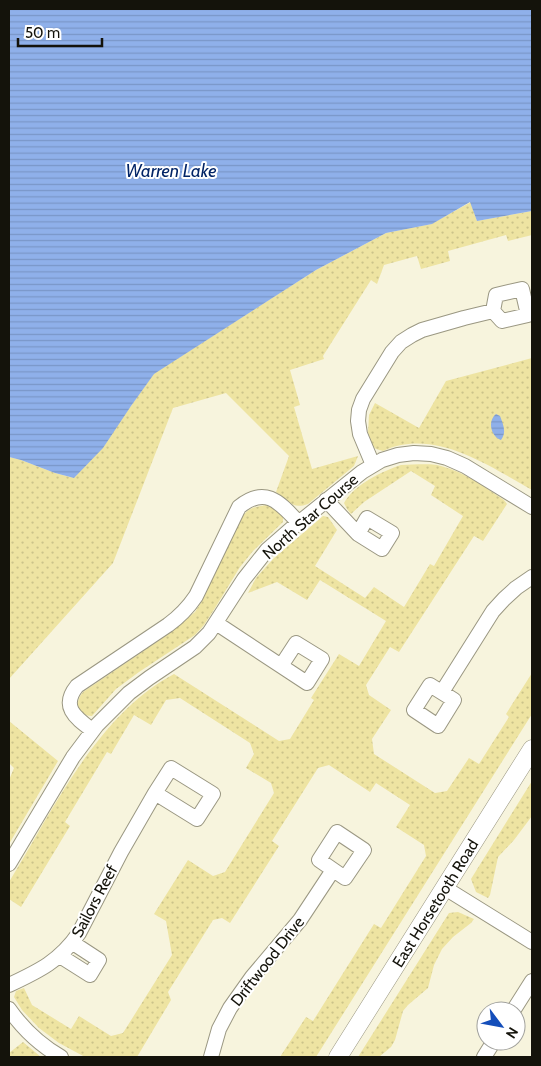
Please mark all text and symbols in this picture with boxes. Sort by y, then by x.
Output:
scale bar [18,15,101,47]
text: 50 m [25,24,60,42]
water label: Warren Lake [125,160,217,182]
street label: North Star Course [259,470,362,563]
street label: East Horsetooth Road [388,836,482,971]
street label: Sailors Reef [67,861,122,941]
street label: Driftwood Drive [227,913,308,1010]
north arrow [476,1001,526,1051]
text: N [502,1024,522,1042]

